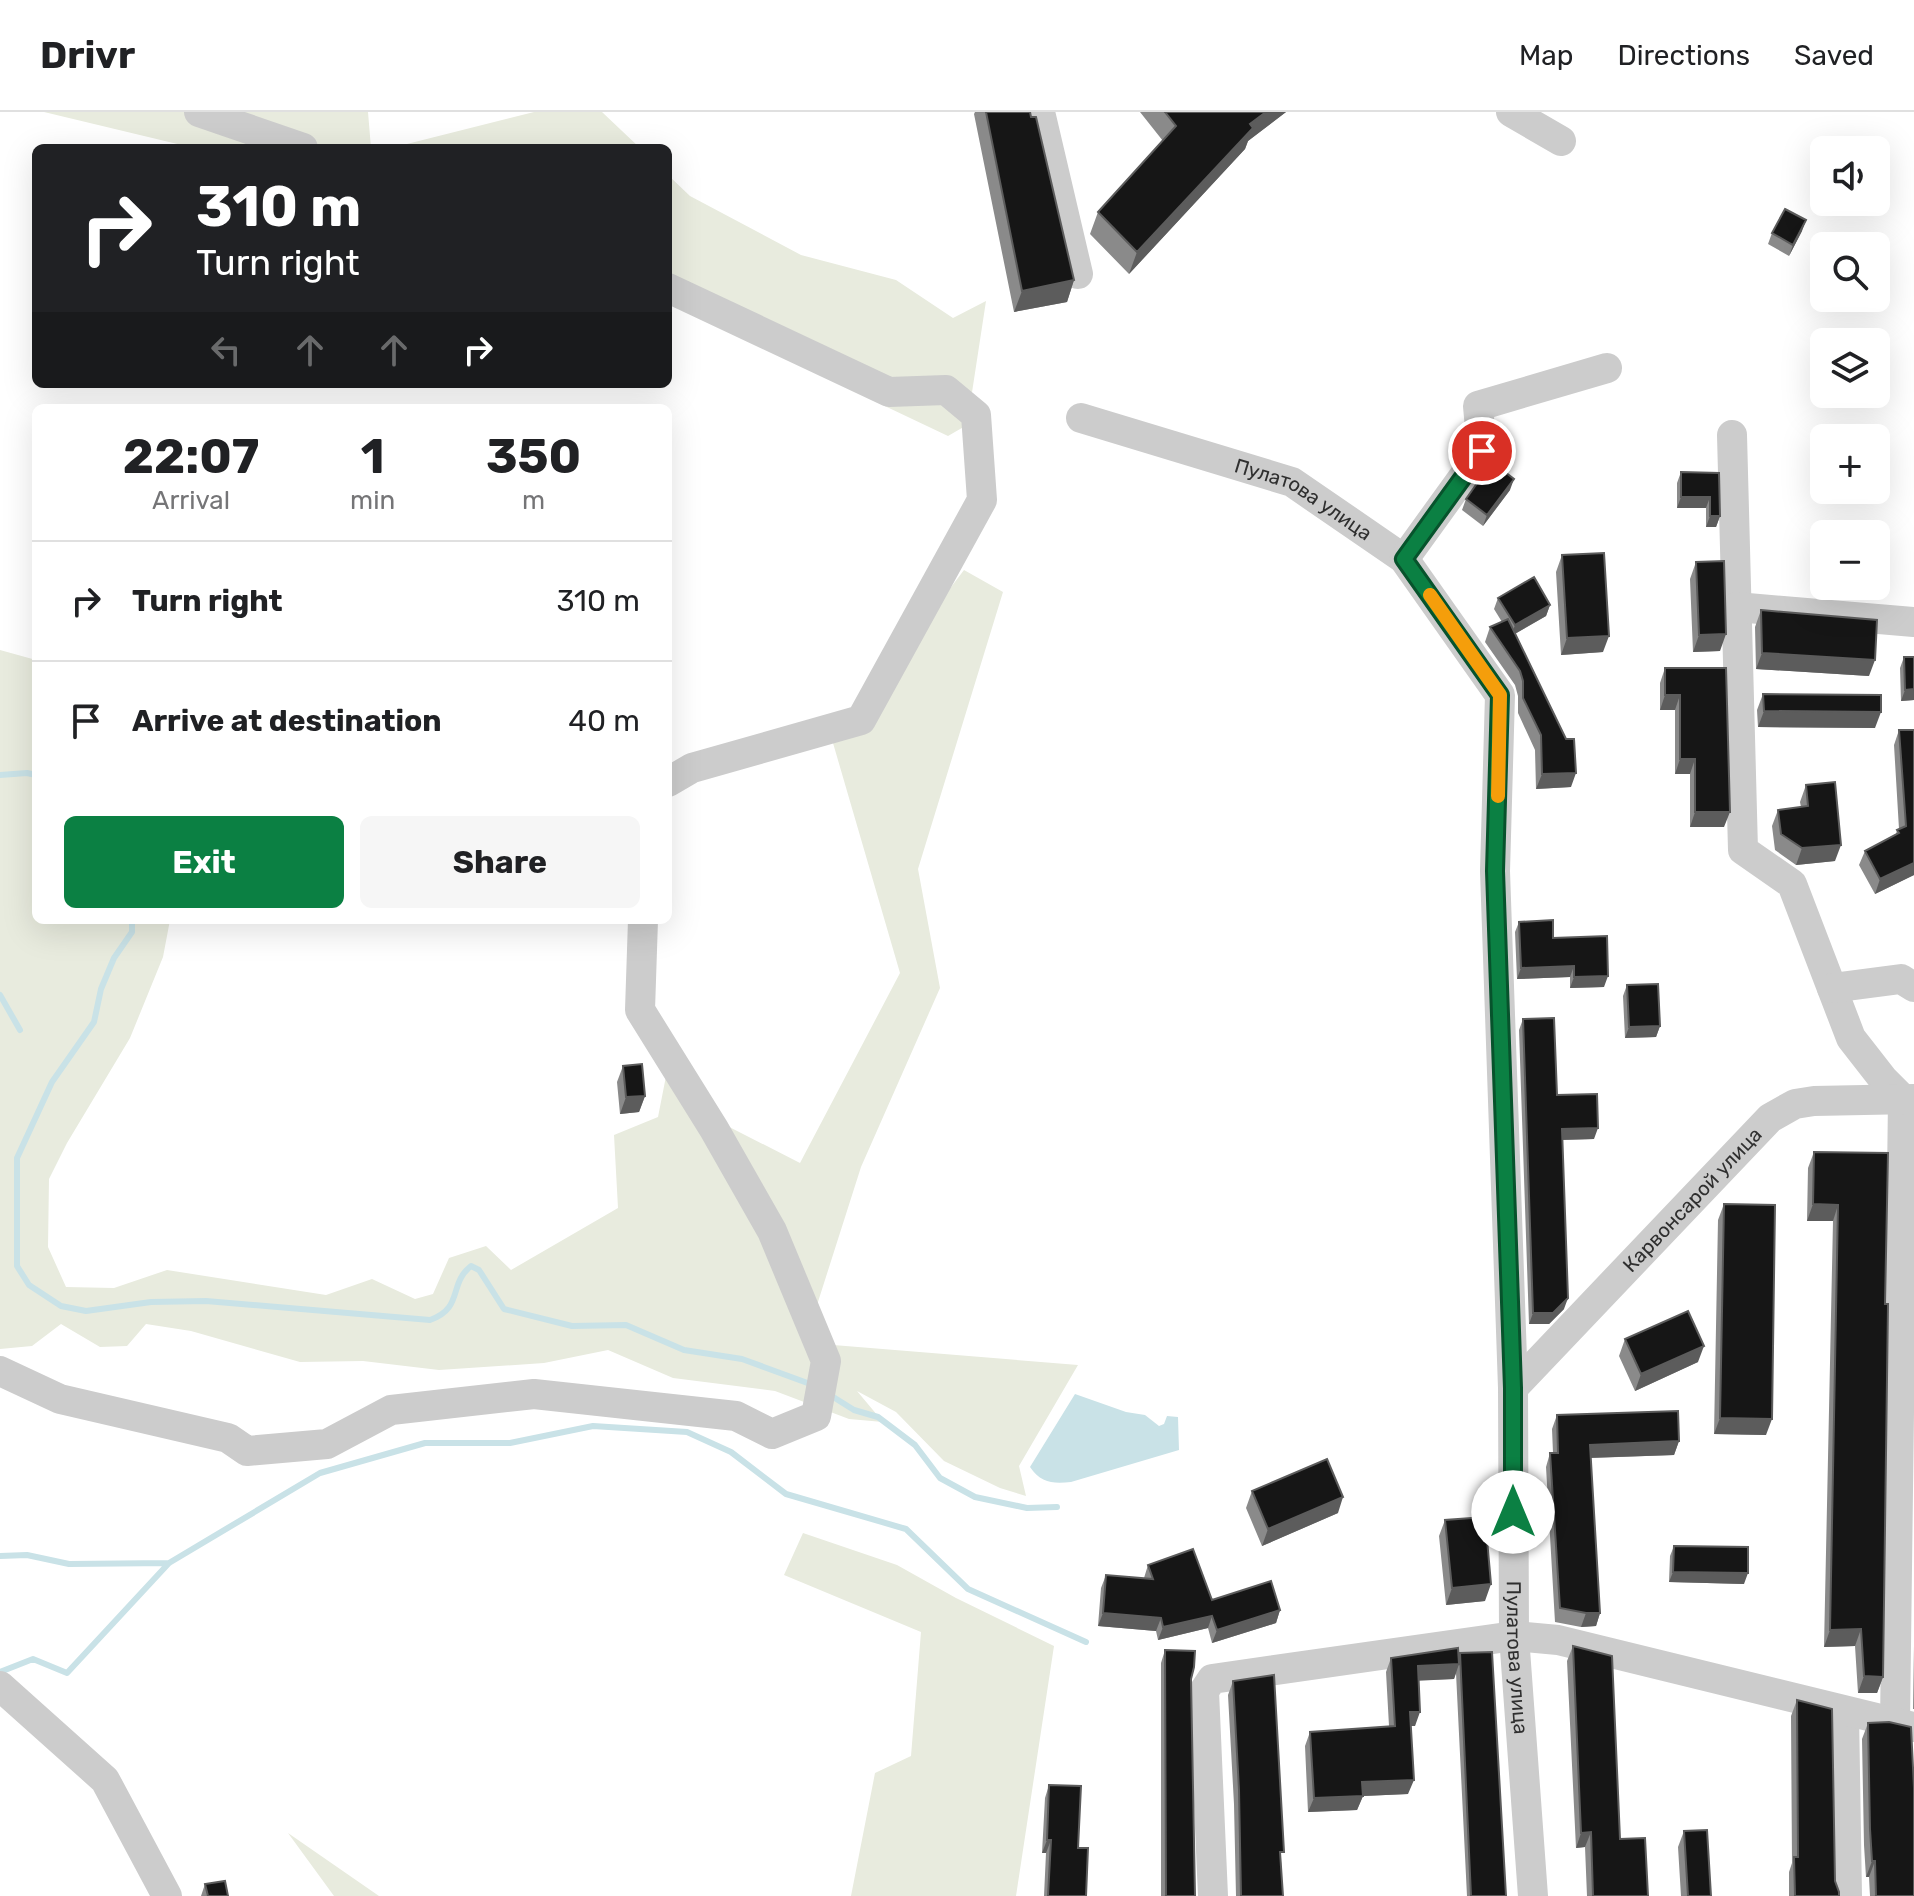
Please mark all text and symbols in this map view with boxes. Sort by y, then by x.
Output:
text: Drivr [40,32,135,78]
text: Map [1519,39,1573,72]
text: Directions [1617,39,1750,72]
text: Saved [1794,39,1874,72]
map controls [1810,136,1890,600]
button: sound [1810,136,1890,216]
text: 310 m [196,174,361,240]
icon: right [64,176,168,280]
button: search [1810,232,1890,312]
text: Turn right [196,241,360,284]
icon: left [204,328,248,372]
icon: ahead [288,328,332,372]
icon: ahead [372,328,416,372]
icon: right [456,328,500,372]
button: layers [1810,328,1890,408]
pin [1448,417,1516,485]
button: + [1810,424,1890,504]
text: 22:07 [123,428,259,485]
text: 1 [361,428,385,485]
text: 350 [486,428,581,485]
icon: arrive [1460,429,1504,473]
street label: Пулатова улица [1232,453,1377,545]
text: Arrival [152,485,230,516]
text: min [350,485,395,516]
text: m [522,485,545,516]
button: − [1810,520,1890,600]
icon: right [64,579,108,623]
text: Turn right [132,583,283,619]
text: 310 m [557,583,640,619]
icon: arrive [64,699,108,743]
text: Arrive at destination [132,703,442,739]
text: 40 m [568,703,640,739]
button: Exit [64,816,344,908]
button: Share [360,816,640,908]
street label: Карвонсарой улица [1618,1122,1767,1277]
position arrow [1471,1470,1555,1554]
street label: Пулатова улица [1502,1581,1533,1735]

